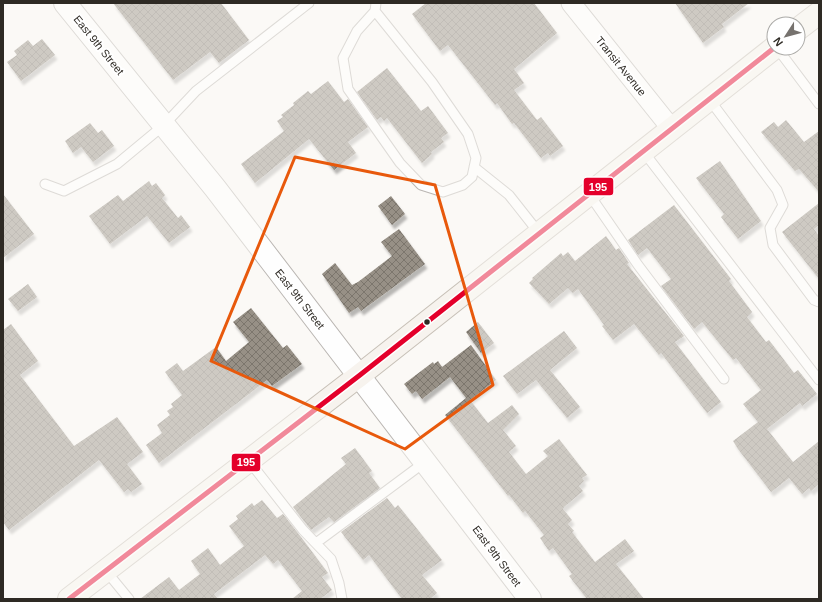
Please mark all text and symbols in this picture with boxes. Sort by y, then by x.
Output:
street label: East 9th Street [71,13,127,77]
north arrow [766,16,806,56]
street label: Transit Avenue [593,34,649,98]
text: N [771,35,785,49]
line badge: 195 [583,177,614,196]
text: 195 [589,181,607,193]
street label: East 9th Street [273,267,327,331]
unlabelled marker [422,317,432,327]
line badge: 195 [231,453,261,472]
text: 195 [237,456,255,468]
street label: East 9th Street [470,523,524,589]

